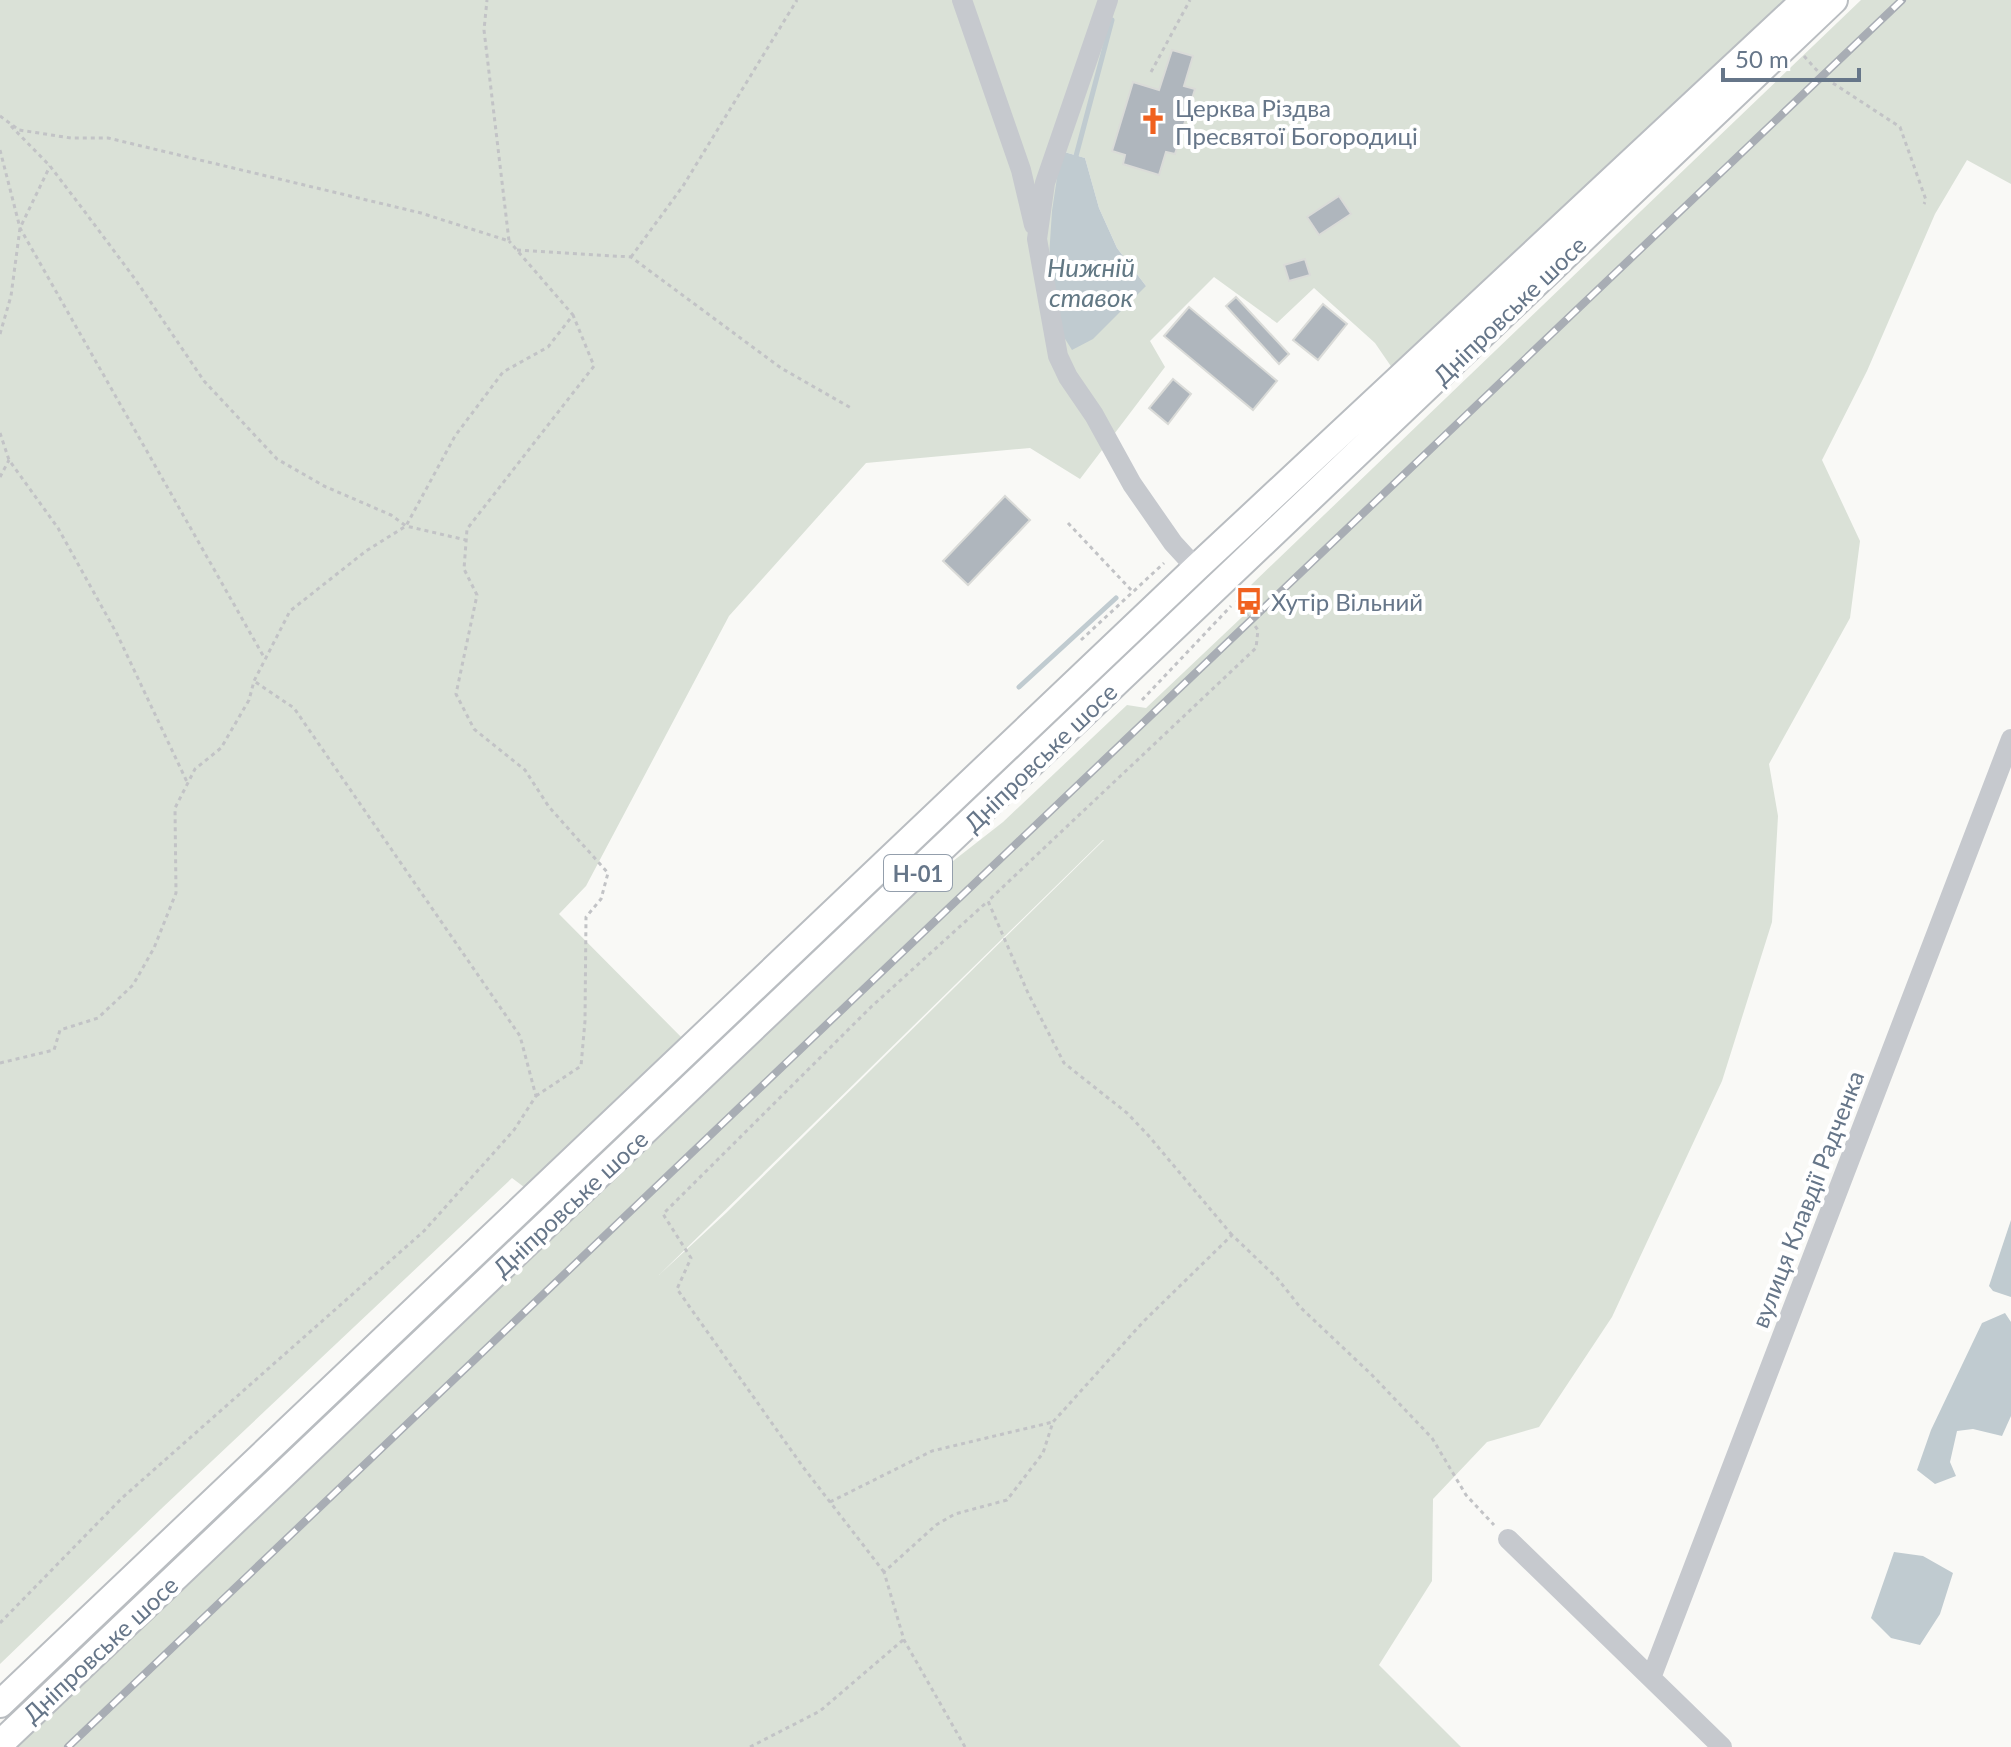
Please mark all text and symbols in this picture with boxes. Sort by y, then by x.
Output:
scale bar [1723,32,1859,82]
text: 50 m [1735,44,1789,73]
place label: Церква Різдва Пресвятої Богородиці [1175,93,1418,150]
church icon: Церква Різдва Пресвятої Богородиці [1138,106,1168,136]
street label: Дніпровське шосе [1426,230,1592,390]
water label: Нижній ставок [1047,251,1135,313]
bus stop icon: Хутір Вільний [1234,586,1264,616]
place label: Хутір Вільний [1271,587,1423,616]
street label: Дніпровське шосе [957,677,1123,837]
road number: Н-01 [884,855,952,891]
street label: вулиця Клавдії Радченка [1745,1066,1869,1332]
street label: Дніпровське шосе [486,1124,654,1282]
street label: Дніпровське шосе [16,1570,184,1728]

